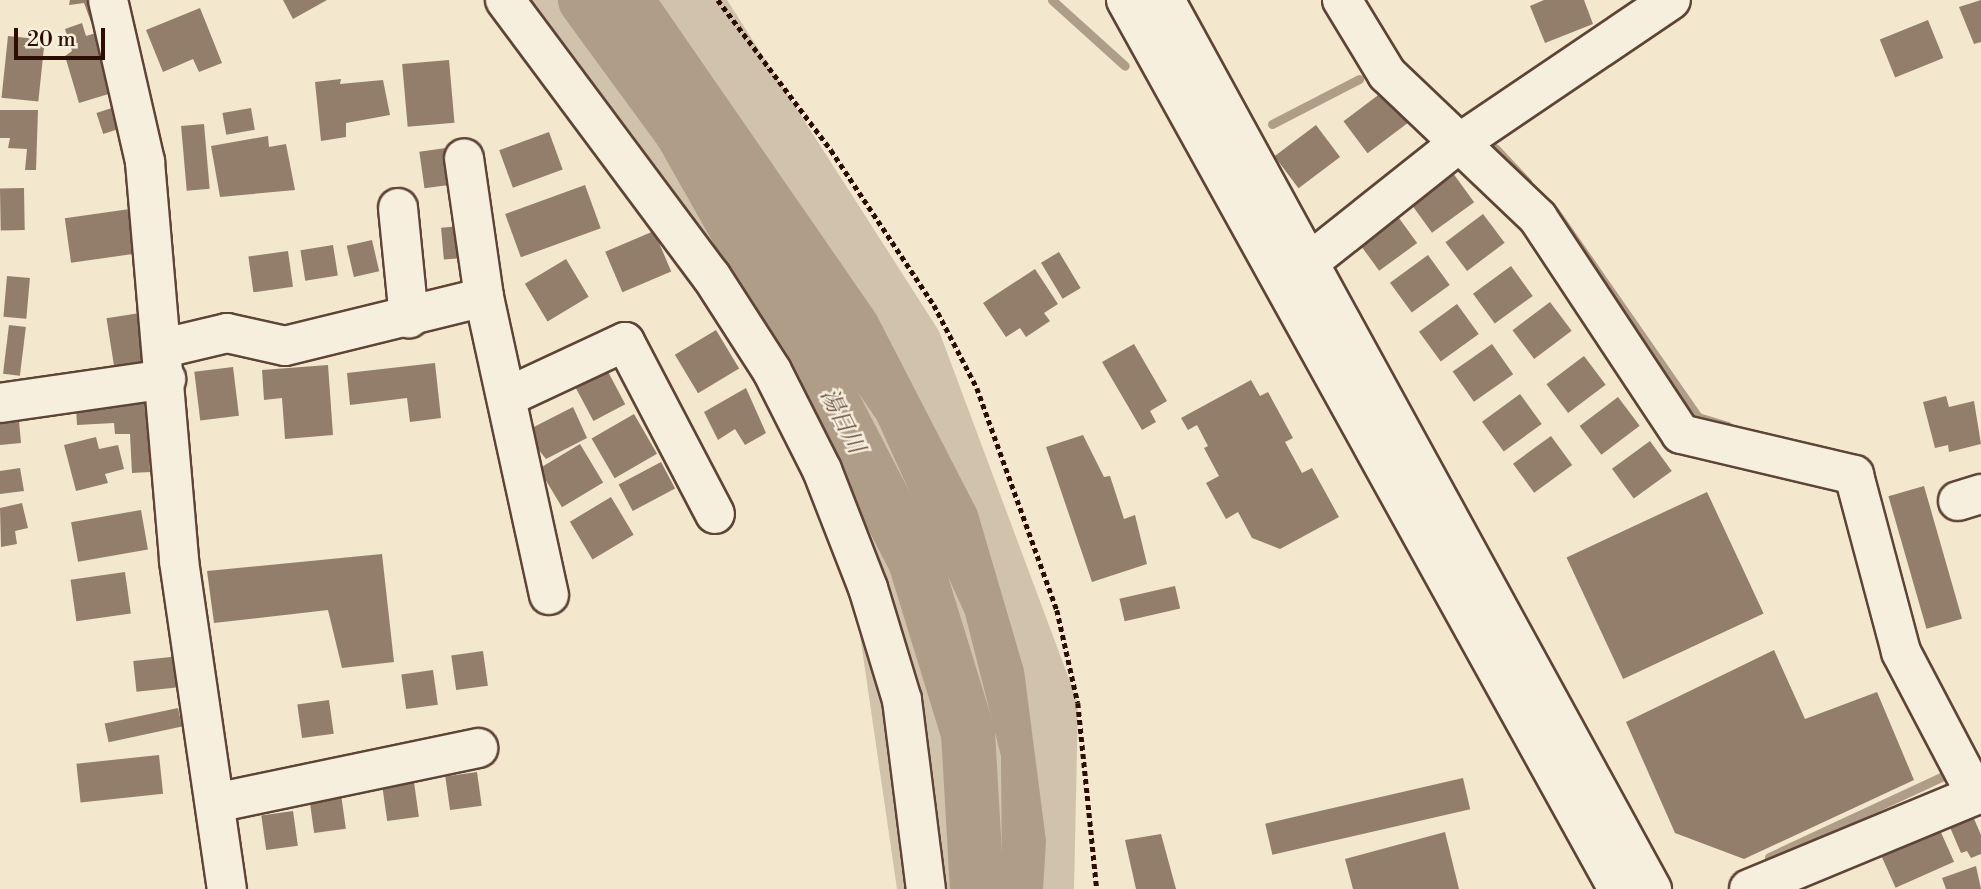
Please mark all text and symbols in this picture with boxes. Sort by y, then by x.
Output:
scale bar [18,14,108,58]
text: 20 m [27,27,76,53]
water label: 湯日川 [814,384,870,458]

